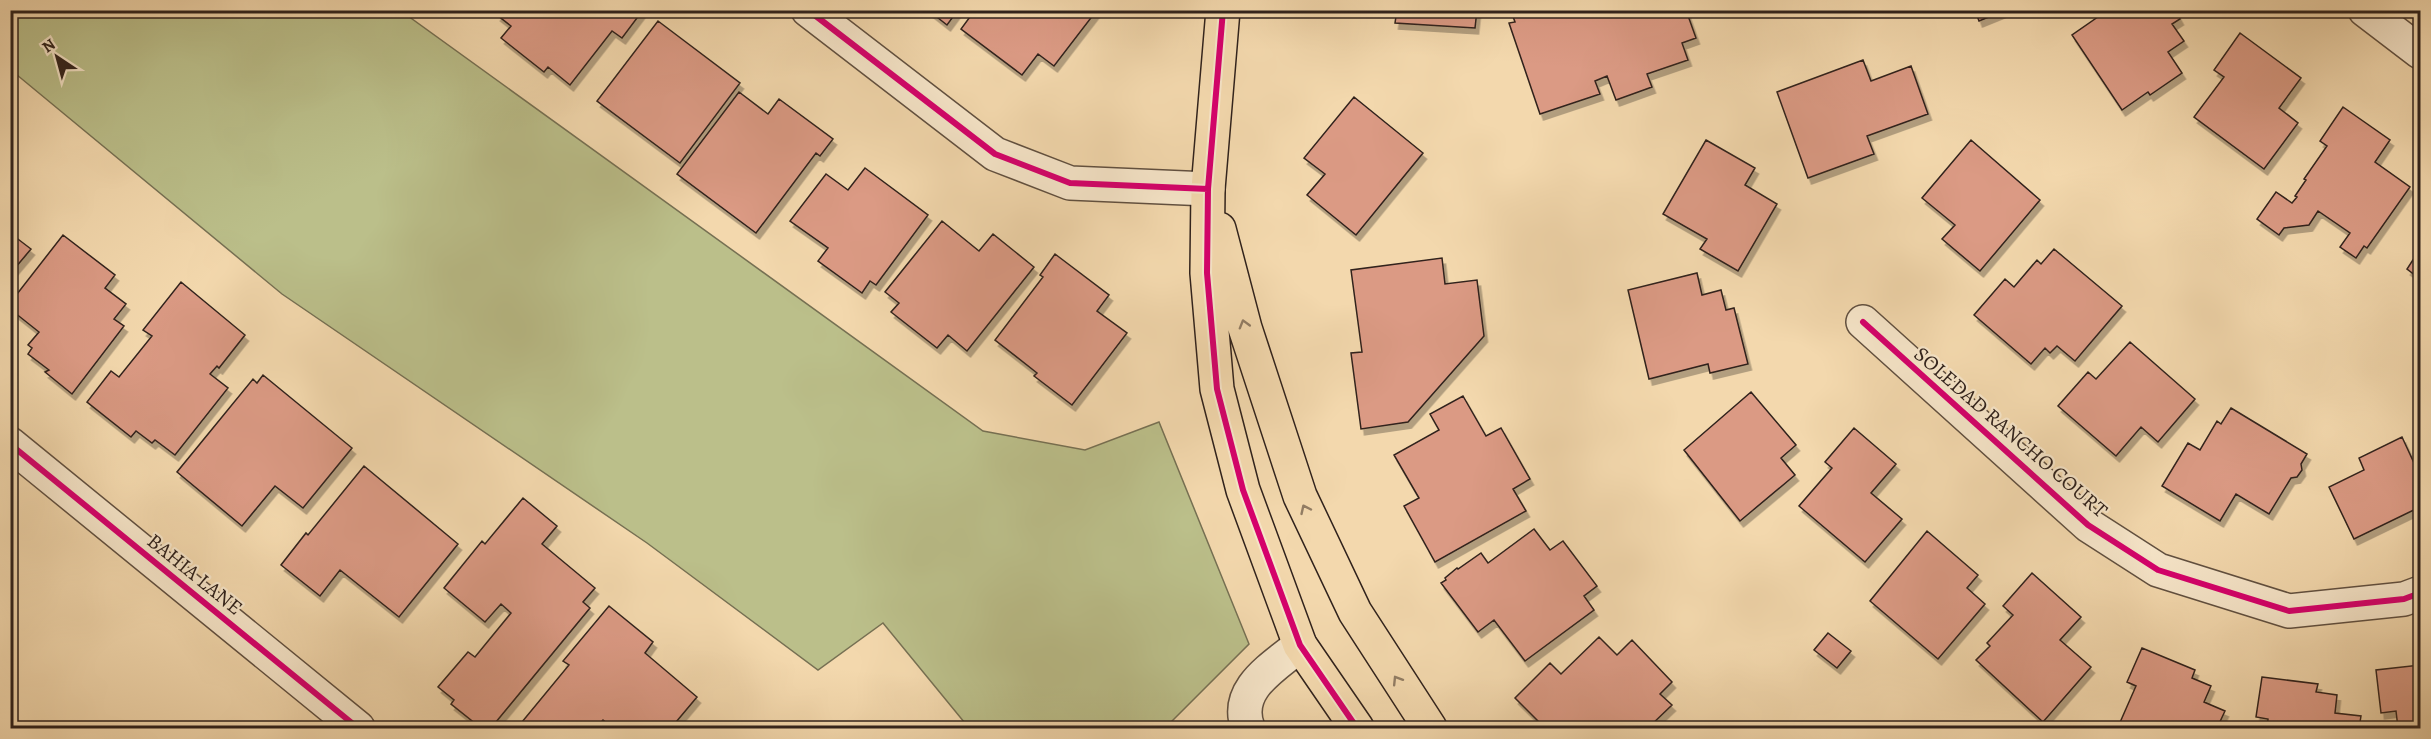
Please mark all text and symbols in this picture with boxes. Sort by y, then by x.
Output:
north arrow [27,27,87,87]
text: N [38,33,60,58]
one-way arrow [1239,319,1251,330]
street label: SOLEDAD RANCHO COURT [1908,340,2114,524]
one-way arrow [1301,504,1313,515]
street label: BAHIA LANE [141,527,249,621]
one-way arrow [1393,676,1405,686]

